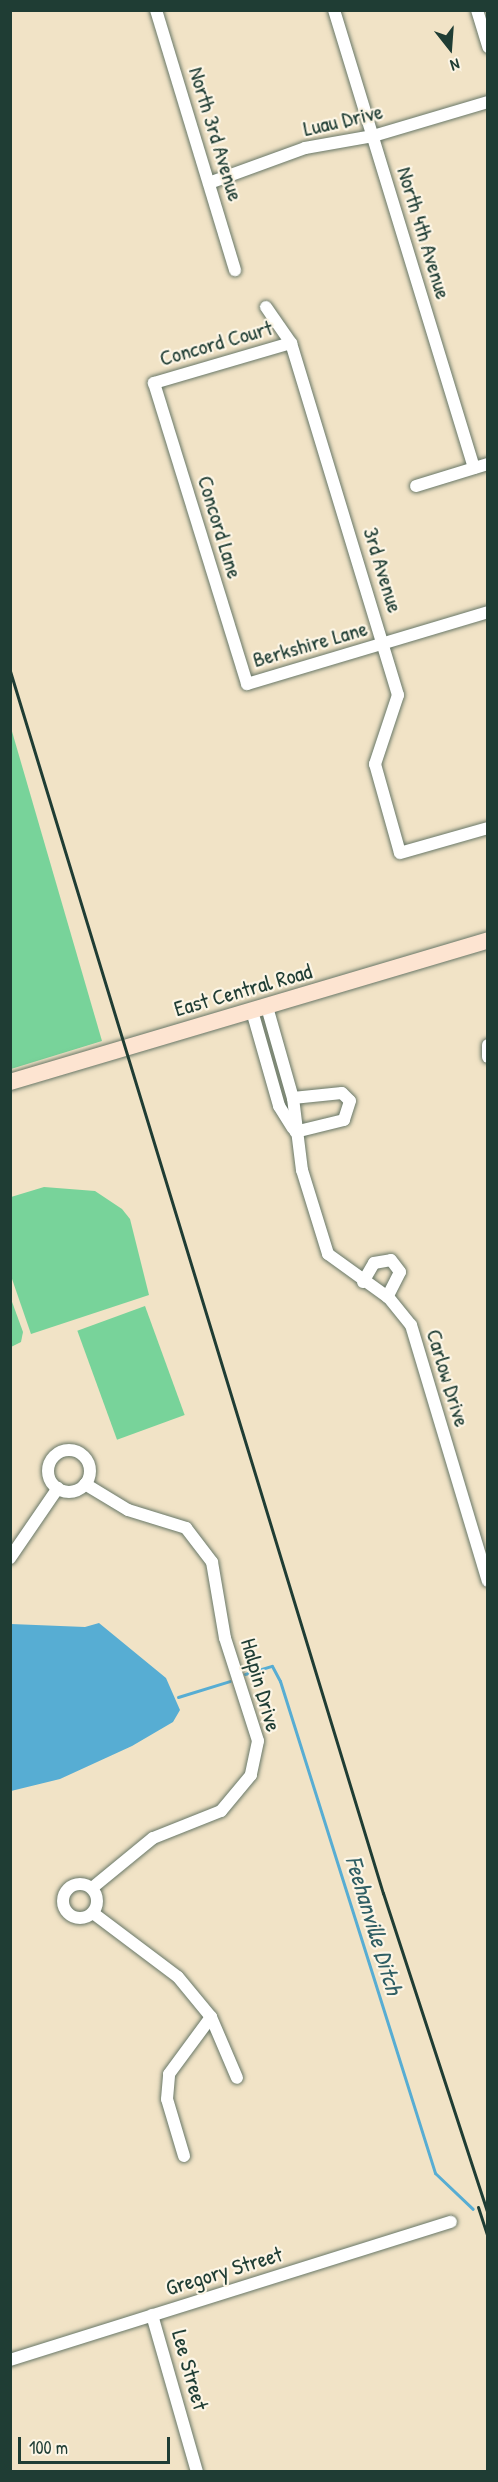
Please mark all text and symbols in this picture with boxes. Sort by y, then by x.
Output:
north arrow [420,18,480,78]
text: N [448,53,463,77]
street label: North 3rd Avenue [183,64,249,204]
street label: Luau Drive [301,98,385,142]
street label: North 4th Avenue [391,164,457,302]
street label: Concord Court [157,314,275,372]
street label: Concord Lane [192,473,248,581]
street label: 3rd Avenue [358,524,408,616]
street label: Berkshire Lane [250,615,370,673]
street label: East Central Road [171,958,315,1022]
street label: Carlow Drive [421,1326,475,1430]
street label: Halpin Drive [235,1635,287,1735]
water label: Feehanville Ditch [339,1852,409,1998]
street label: Gregory Street [163,2241,285,2301]
street label: Lee Street [166,2327,214,2413]
scale bar [21,2425,172,2463]
text: 100 m [29,2435,68,2460]

